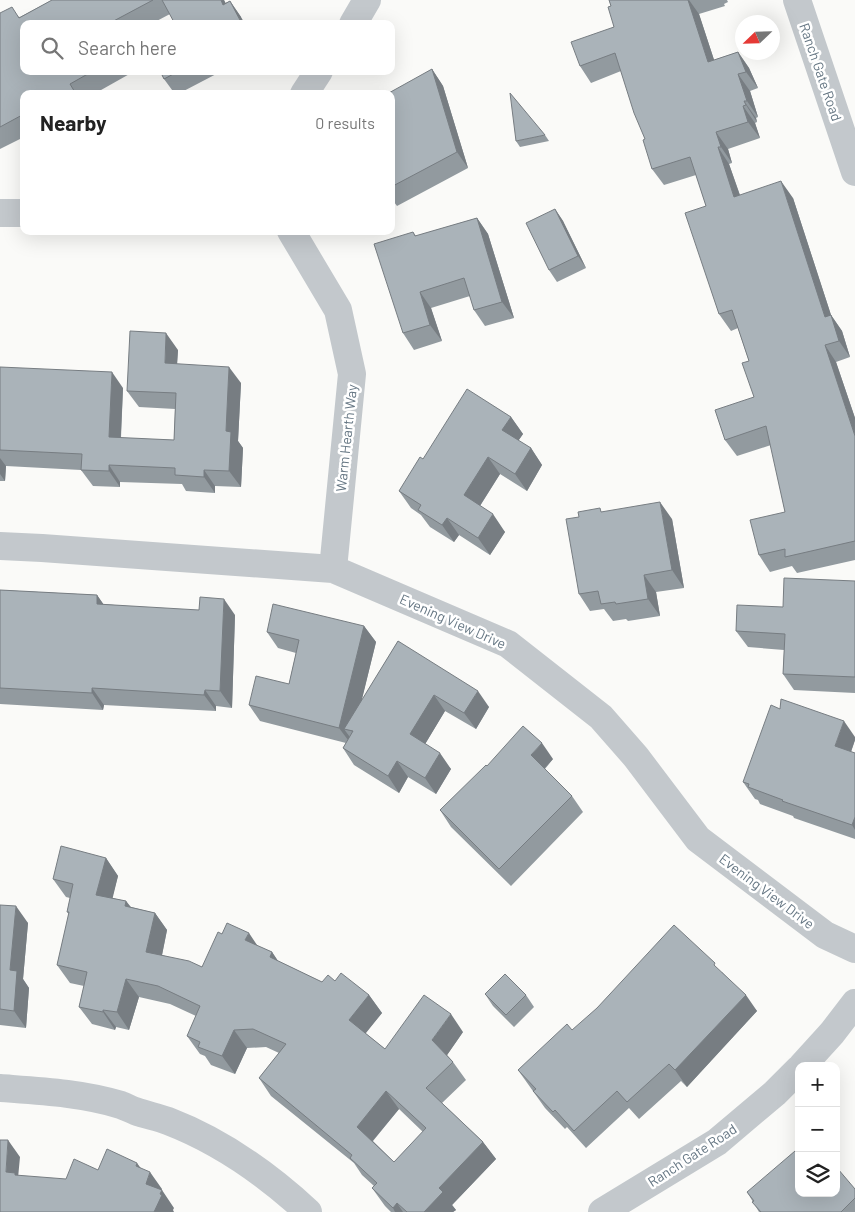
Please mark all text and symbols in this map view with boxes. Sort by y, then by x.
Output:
north arrow [735,15,780,60]
search box [20,20,395,75]
street label: Ranch Gate Road [796,21,846,123]
icon: search [38,34,66,62]
text: Search here [78,36,177,59]
text: Nearby [40,110,106,135]
text: 0 results [315,113,375,132]
street label: Warm Hearth Way [332,383,360,493]
street label: Evening View Drive [397,590,509,652]
street label: Evening View Drive [716,850,818,932]
map controls [795,1062,840,1197]
button: + [795,1062,840,1107]
button: − [795,1107,840,1152]
street label: Ranch Gate Road [644,1120,740,1190]
button: layers [795,1152,840,1197]

